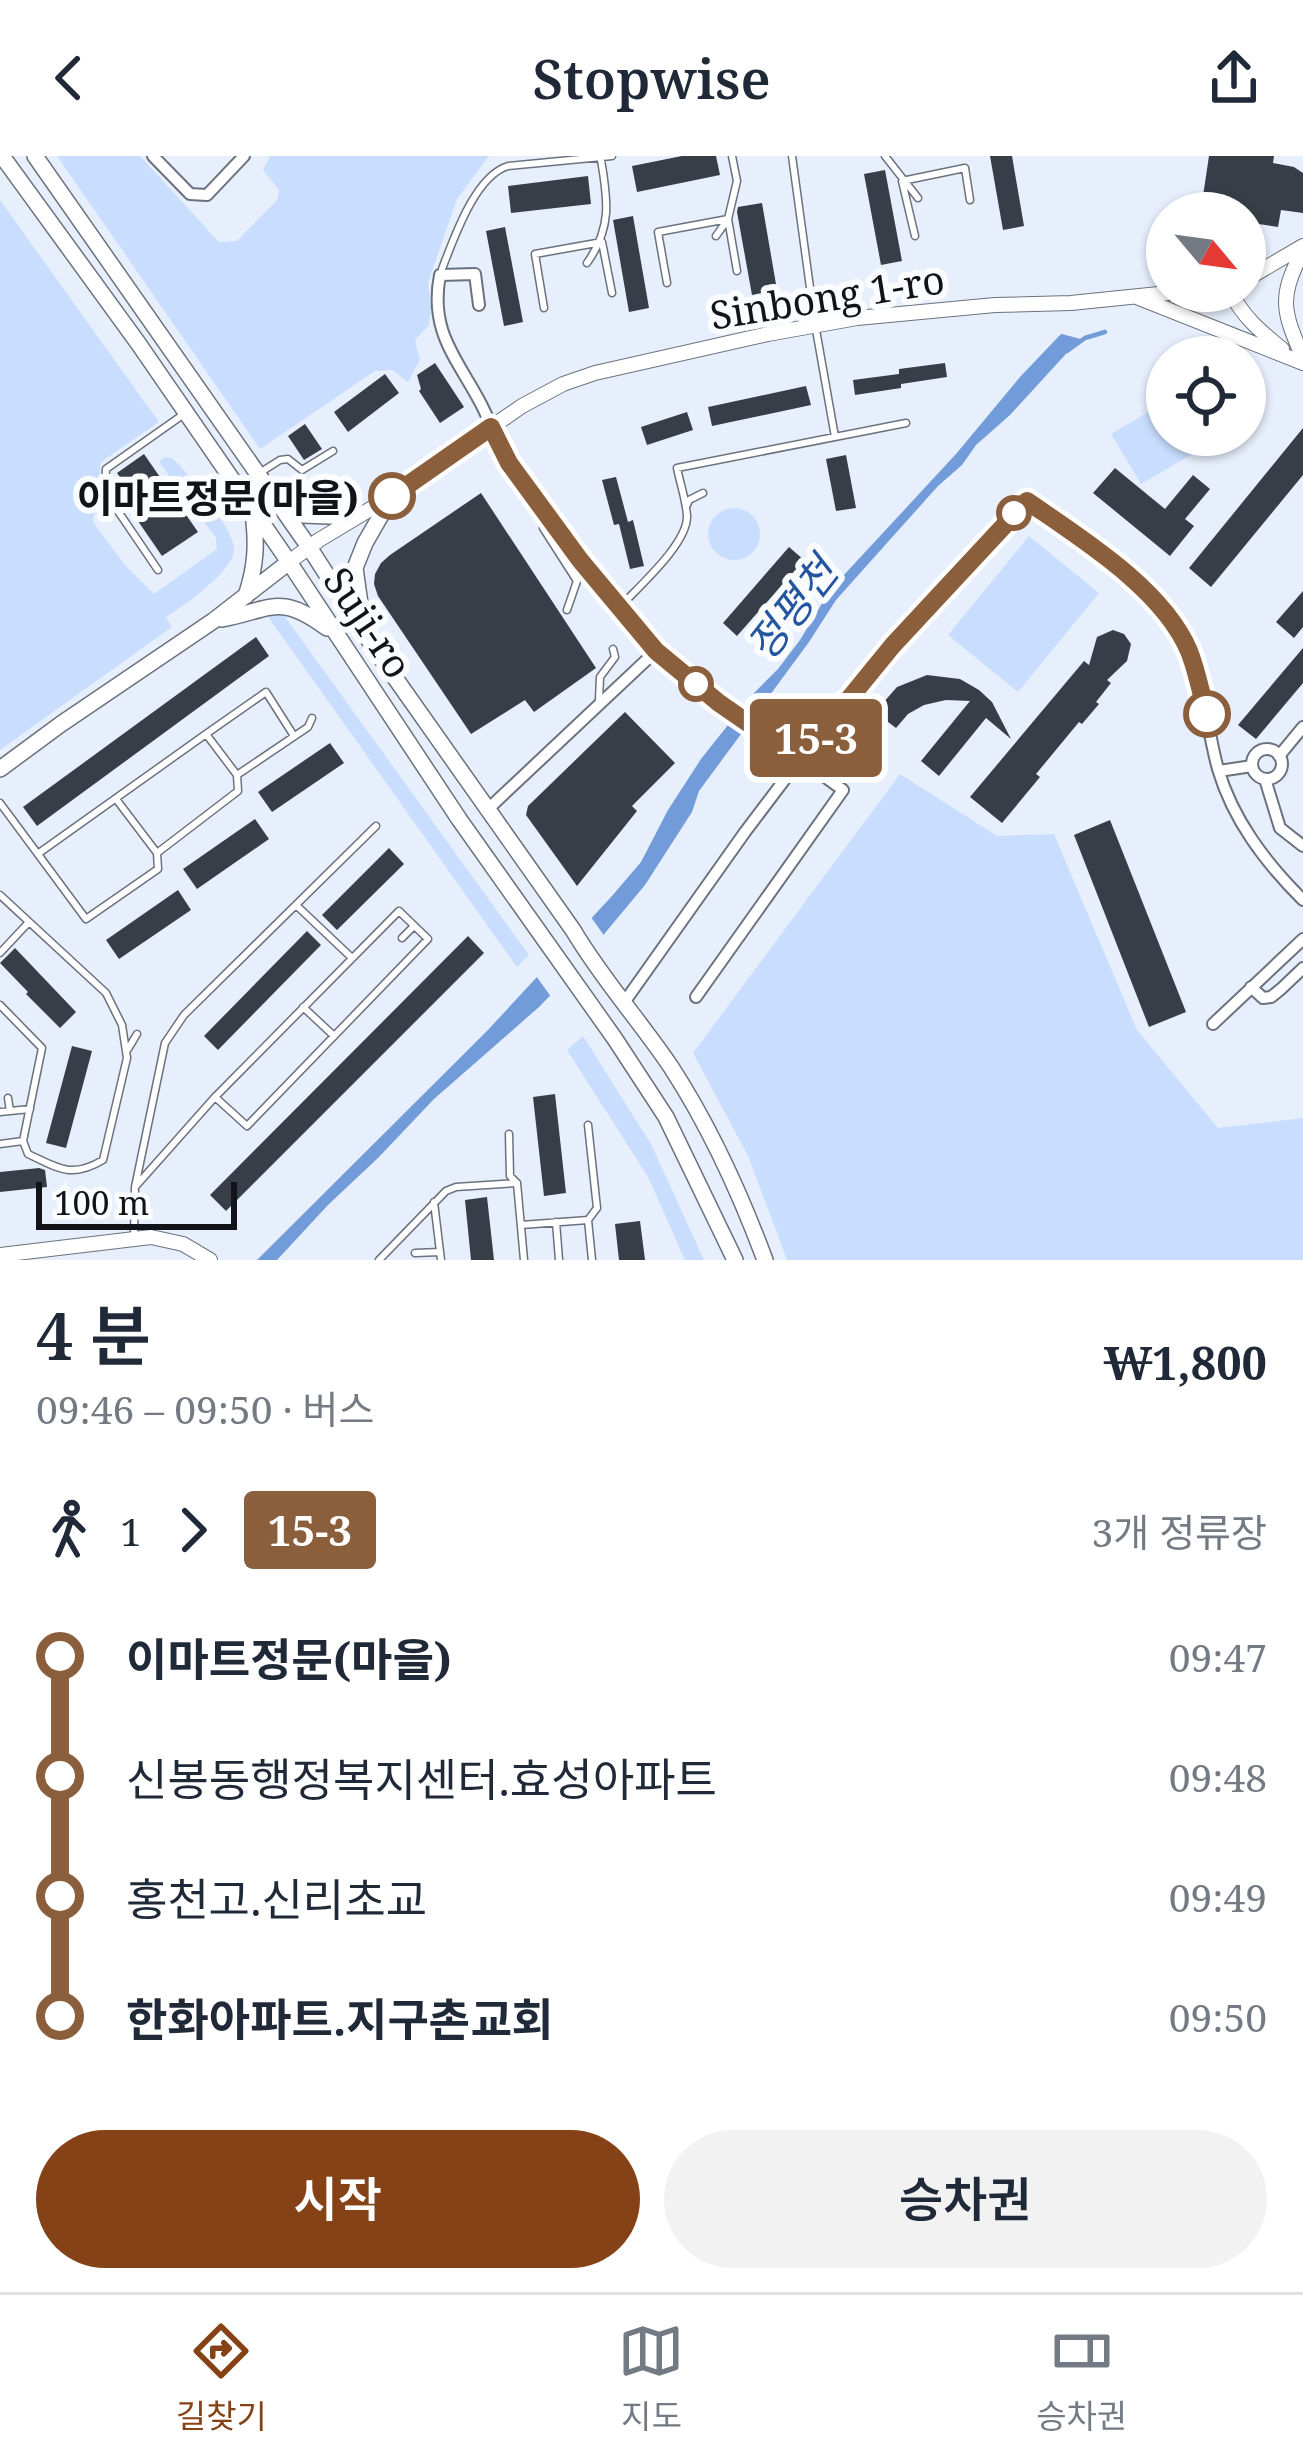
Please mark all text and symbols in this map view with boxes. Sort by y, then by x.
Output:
text: Stopwise [532,41,771,115]
icon: back [36,45,102,111]
icon: share [1201,45,1267,111]
north arrow [1146,192,1266,312]
map controls [1146,192,1266,456]
street label: Sinbong 1-ro [706,251,948,341]
button: locate [1146,336,1266,456]
place label: 이마트정문(마을) [77,470,359,523]
marker: 이마트정문(마을) [370,474,414,518]
unlabelled marker [998,497,1030,529]
water label: 정평천 [733,541,852,671]
street label: Suji-ro [313,556,425,688]
unlabelled marker [680,668,712,700]
unlabelled marker [1185,692,1229,736]
line badge: 15-3 [732,699,900,777]
text: 15-3 [774,709,858,766]
scale bar [36,1176,237,1229]
text: 100 m [54,1180,149,1225]
text: 4 분 [36,1289,151,1379]
text: ₩1,800 [1104,1332,1267,1393]
text: 09:46 – 09:50 · 버스 [36,1382,374,1435]
icon: walk [36,1497,102,1563]
icon: forward [160,1497,226,1563]
text: 15-3 [268,1501,352,1558]
text: 1 [120,1504,142,1557]
text: 3개 정류장 [1092,1505,1267,1558]
text: 이마트정문(마을) [126,1628,452,1689]
text: 09:47 [1169,1630,1267,1683]
text: 신봉동행정복지센터.효성아파트 [126,1748,717,1809]
text: 09:48 [1169,1750,1267,1803]
text: 홍천고.신리초교 [126,1868,427,1929]
text: 09:49 [1169,1870,1267,1923]
text: 한화아파트.지구촌교회 [126,1988,553,2049]
text: 09:50 [1169,1990,1267,2043]
button: 시작 [36,2130,640,2268]
button: 승차권 [664,2130,1267,2268]
tab: 길찾기 [176,2318,267,2438]
tab: 지도 [618,2318,684,2438]
tab: 승차권 [1036,2318,1127,2438]

